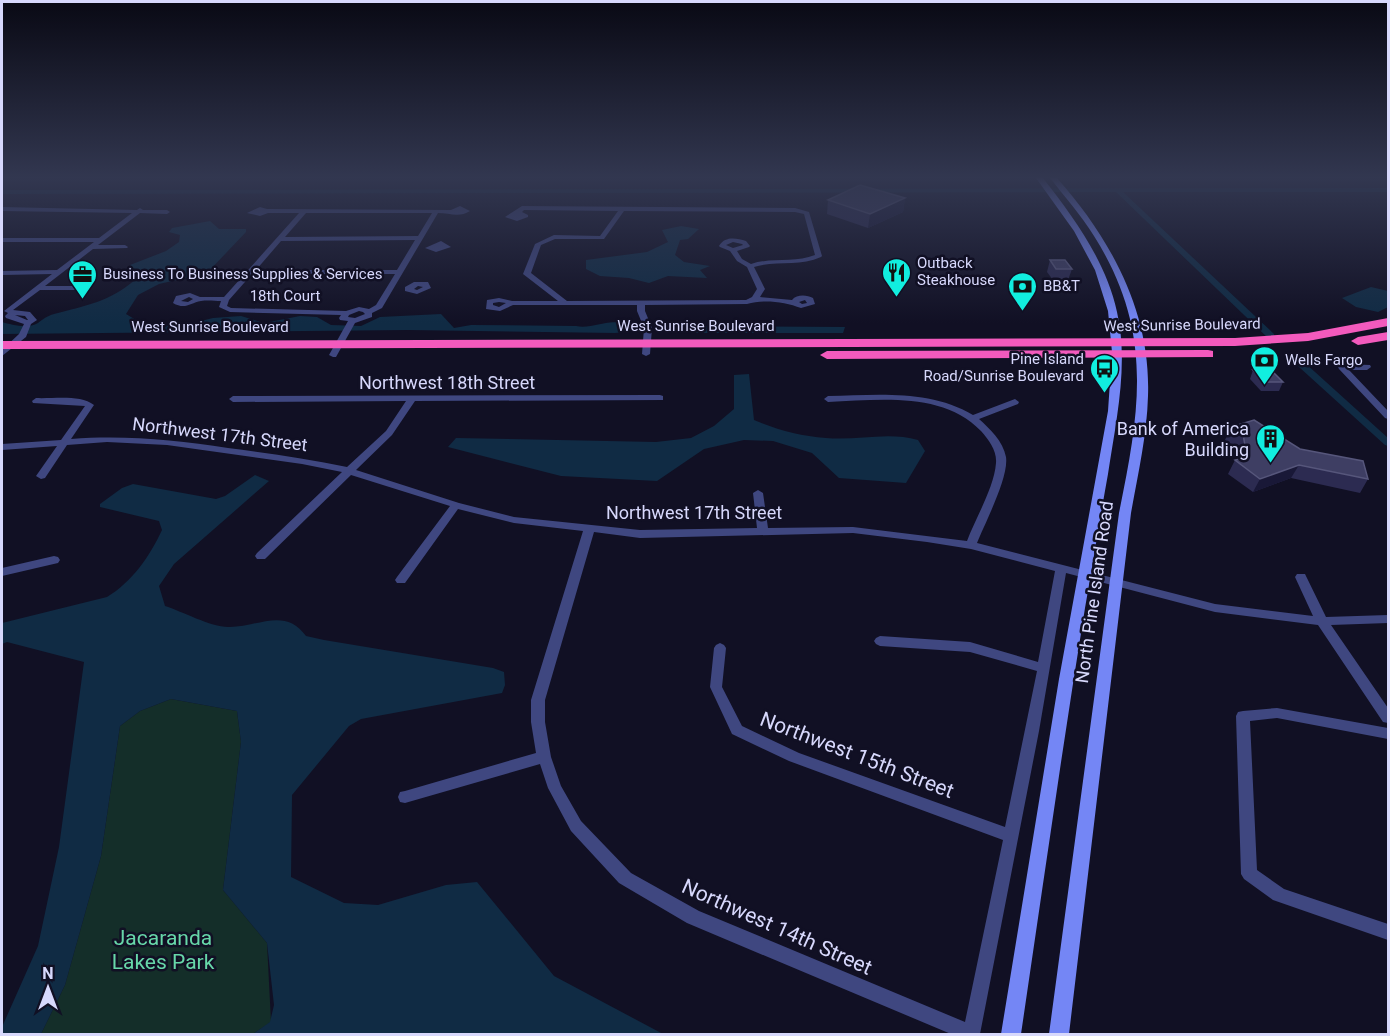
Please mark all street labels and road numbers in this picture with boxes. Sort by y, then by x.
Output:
street label: 18th Court [250,287,320,305]
street label: West Sunrise Boulevard [1103,315,1261,335]
street label: West Sunrise Boulevard [617,317,775,335]
street label: West Sunrise Boulevard [131,318,289,336]
street label: Northwest 18th Street [359,372,535,393]
street label: Northwest 17th Street [131,413,309,455]
street label: North Pine Island Road [1071,500,1117,684]
street label: Northwest 17th Street [606,502,782,523]
street label: Northwest 15th Street [757,707,957,803]
street label: Northwest 14th Street [678,874,876,980]

